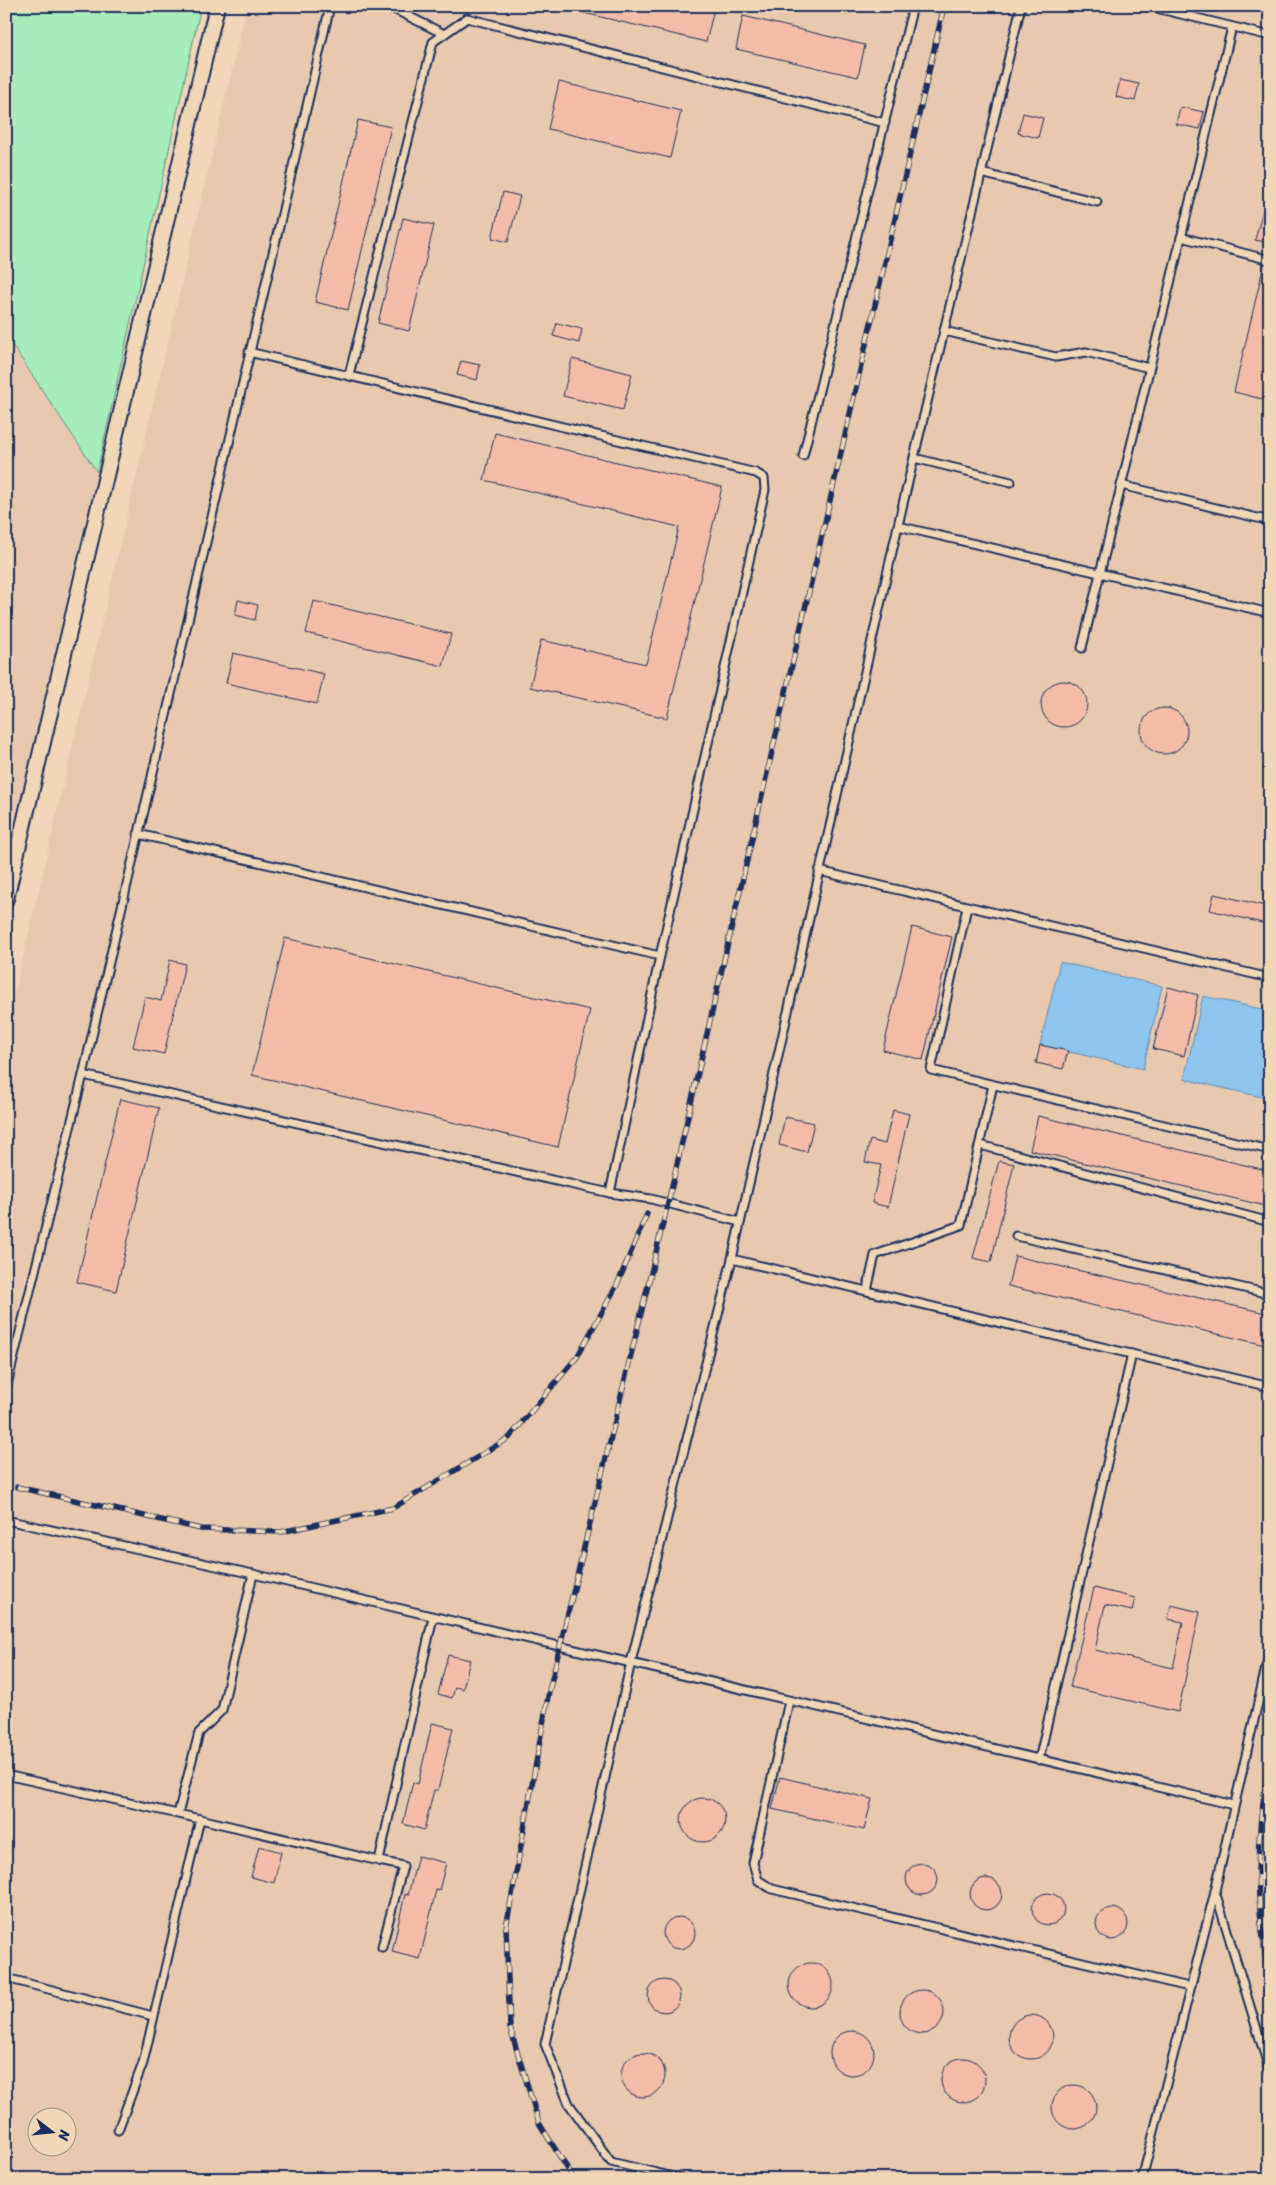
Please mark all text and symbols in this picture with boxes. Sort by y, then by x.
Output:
north arrow [28,2108,78,2158]
text: N [51,2126,78,2144]

